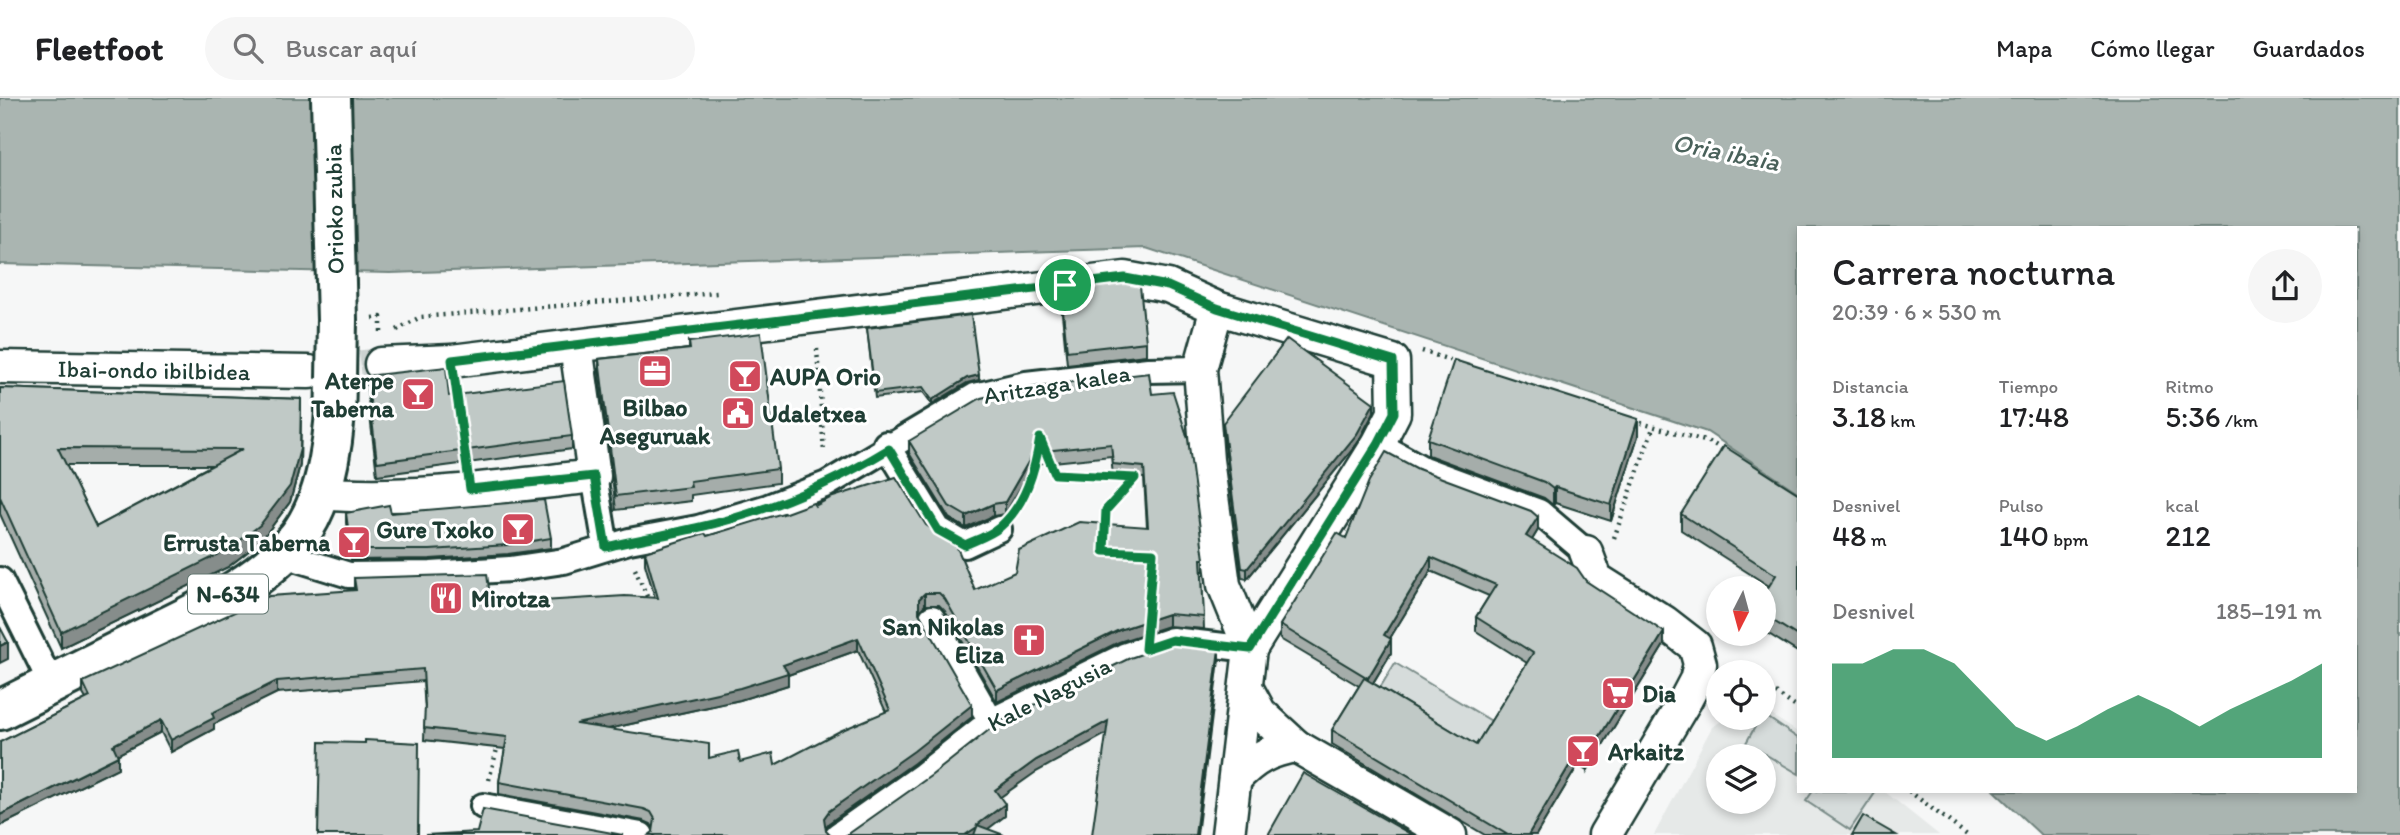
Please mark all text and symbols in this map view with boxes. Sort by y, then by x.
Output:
search box [205,17,695,80]
text: Fleetfoot [35,29,163,68]
icon: search [229,29,267,67]
text: Buscar aquí [285,32,417,64]
text: Mapa [1996,34,2052,63]
text: Cómo llegar [2090,34,2215,63]
text: Guardados [2253,34,2365,63]
water label: Oria ibaia [1670,126,1783,178]
street label: Orioko zubia [318,143,350,275]
text: Carrera nocturna [1832,249,2115,295]
button: share [2248,249,2322,323]
pin [1035,255,1095,315]
icon: arrive [1046,266,1084,304]
text: 20:39 · 6 × 530 m [1832,298,2001,326]
office icon: Bilbao Aseguruak [636,352,674,390]
street label: Ibai-ondo ibilbidea [57,354,251,386]
bar icon: AUPA Orio [726,357,764,395]
street label: Aritzaga kalea [981,358,1133,410]
place label: AUPA Orio [769,362,881,391]
place label: Aterpe Taberna [310,366,395,423]
bar icon: Aterpe Taberna [399,375,437,413]
text: Distancia [1832,375,1909,398]
text: Tiempo [1999,375,2058,398]
text: Ritmo [2165,375,2214,398]
place label: Bilbao Aseguruak [599,393,711,451]
public building icon: Udaletxea [719,394,757,432]
text: 3.18 [1832,398,1886,435]
text: 17:48 [1999,398,2069,435]
text: 5:36 [2165,398,2221,435]
place label: Udaletxea [762,399,867,428]
text: km [1886,409,1916,432]
text: /km [2221,409,2258,432]
text: Desnivel [1832,494,1900,517]
text: Pulso [1999,494,2044,517]
text: kcal [2165,494,2199,517]
bar icon: Gure Txoko [499,510,537,548]
place label: Gure Txoko [376,515,494,544]
text: 48 [1832,517,1866,554]
text: 140 [1999,517,2049,554]
text: 212 [2165,517,2211,554]
bar icon: Errusta Taberna [335,523,373,561]
place label: Errusta Taberna [163,528,330,557]
text: m [1866,528,1887,551]
text: bpm [2049,528,2089,551]
road number: N-634 [188,574,268,614]
north arrow [1706,576,1776,646]
map controls [1706,576,1776,814]
restaurant icon: Mirotza [427,579,465,617]
place label: Mirotza [471,584,551,613]
text: Desnivel [1832,597,1915,625]
text: 185–191 m [2216,597,2322,625]
place label: San Nikolas Eliza [882,612,1004,669]
church icon: San Nikolas Eliza [1010,621,1048,659]
street label: Kale Nagusia [982,650,1116,738]
button: locate [1706,660,1776,730]
supermarket icon: Dia [1599,674,1637,712]
place label: Dia [1642,679,1676,708]
bar icon: Arkaitz [1564,732,1602,770]
place label: Arkaitz [1607,737,1685,766]
button: layers [1706,744,1776,814]

